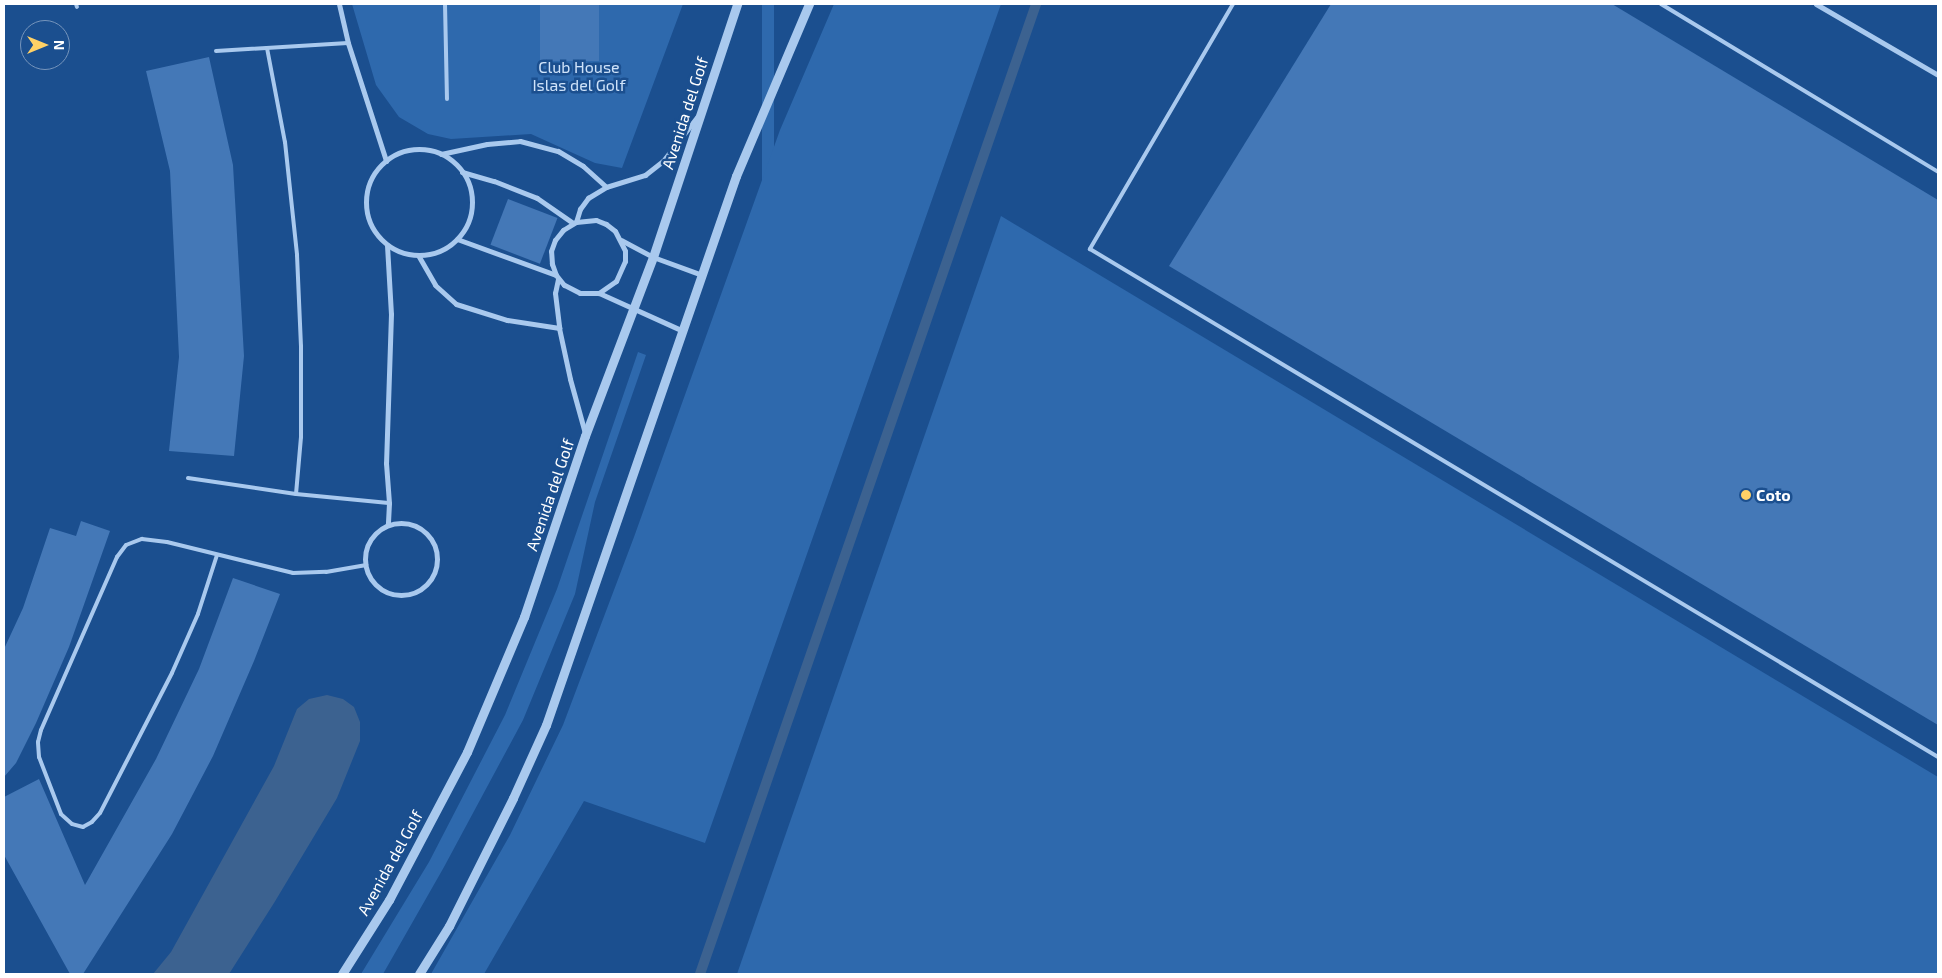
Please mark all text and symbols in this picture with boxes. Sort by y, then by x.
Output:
north arrow [20,20,70,70]
text: N [51,40,68,50]
street label: Avenida del Golf [658,54,712,172]
park label: Club House Islas del Golf [532,57,626,95]
street label: Avenida del Golf [522,436,578,554]
place label: Coto [1756,485,1791,505]
marker: Coto [1740,489,1752,501]
street label: Avenida del Golf [353,807,427,919]

